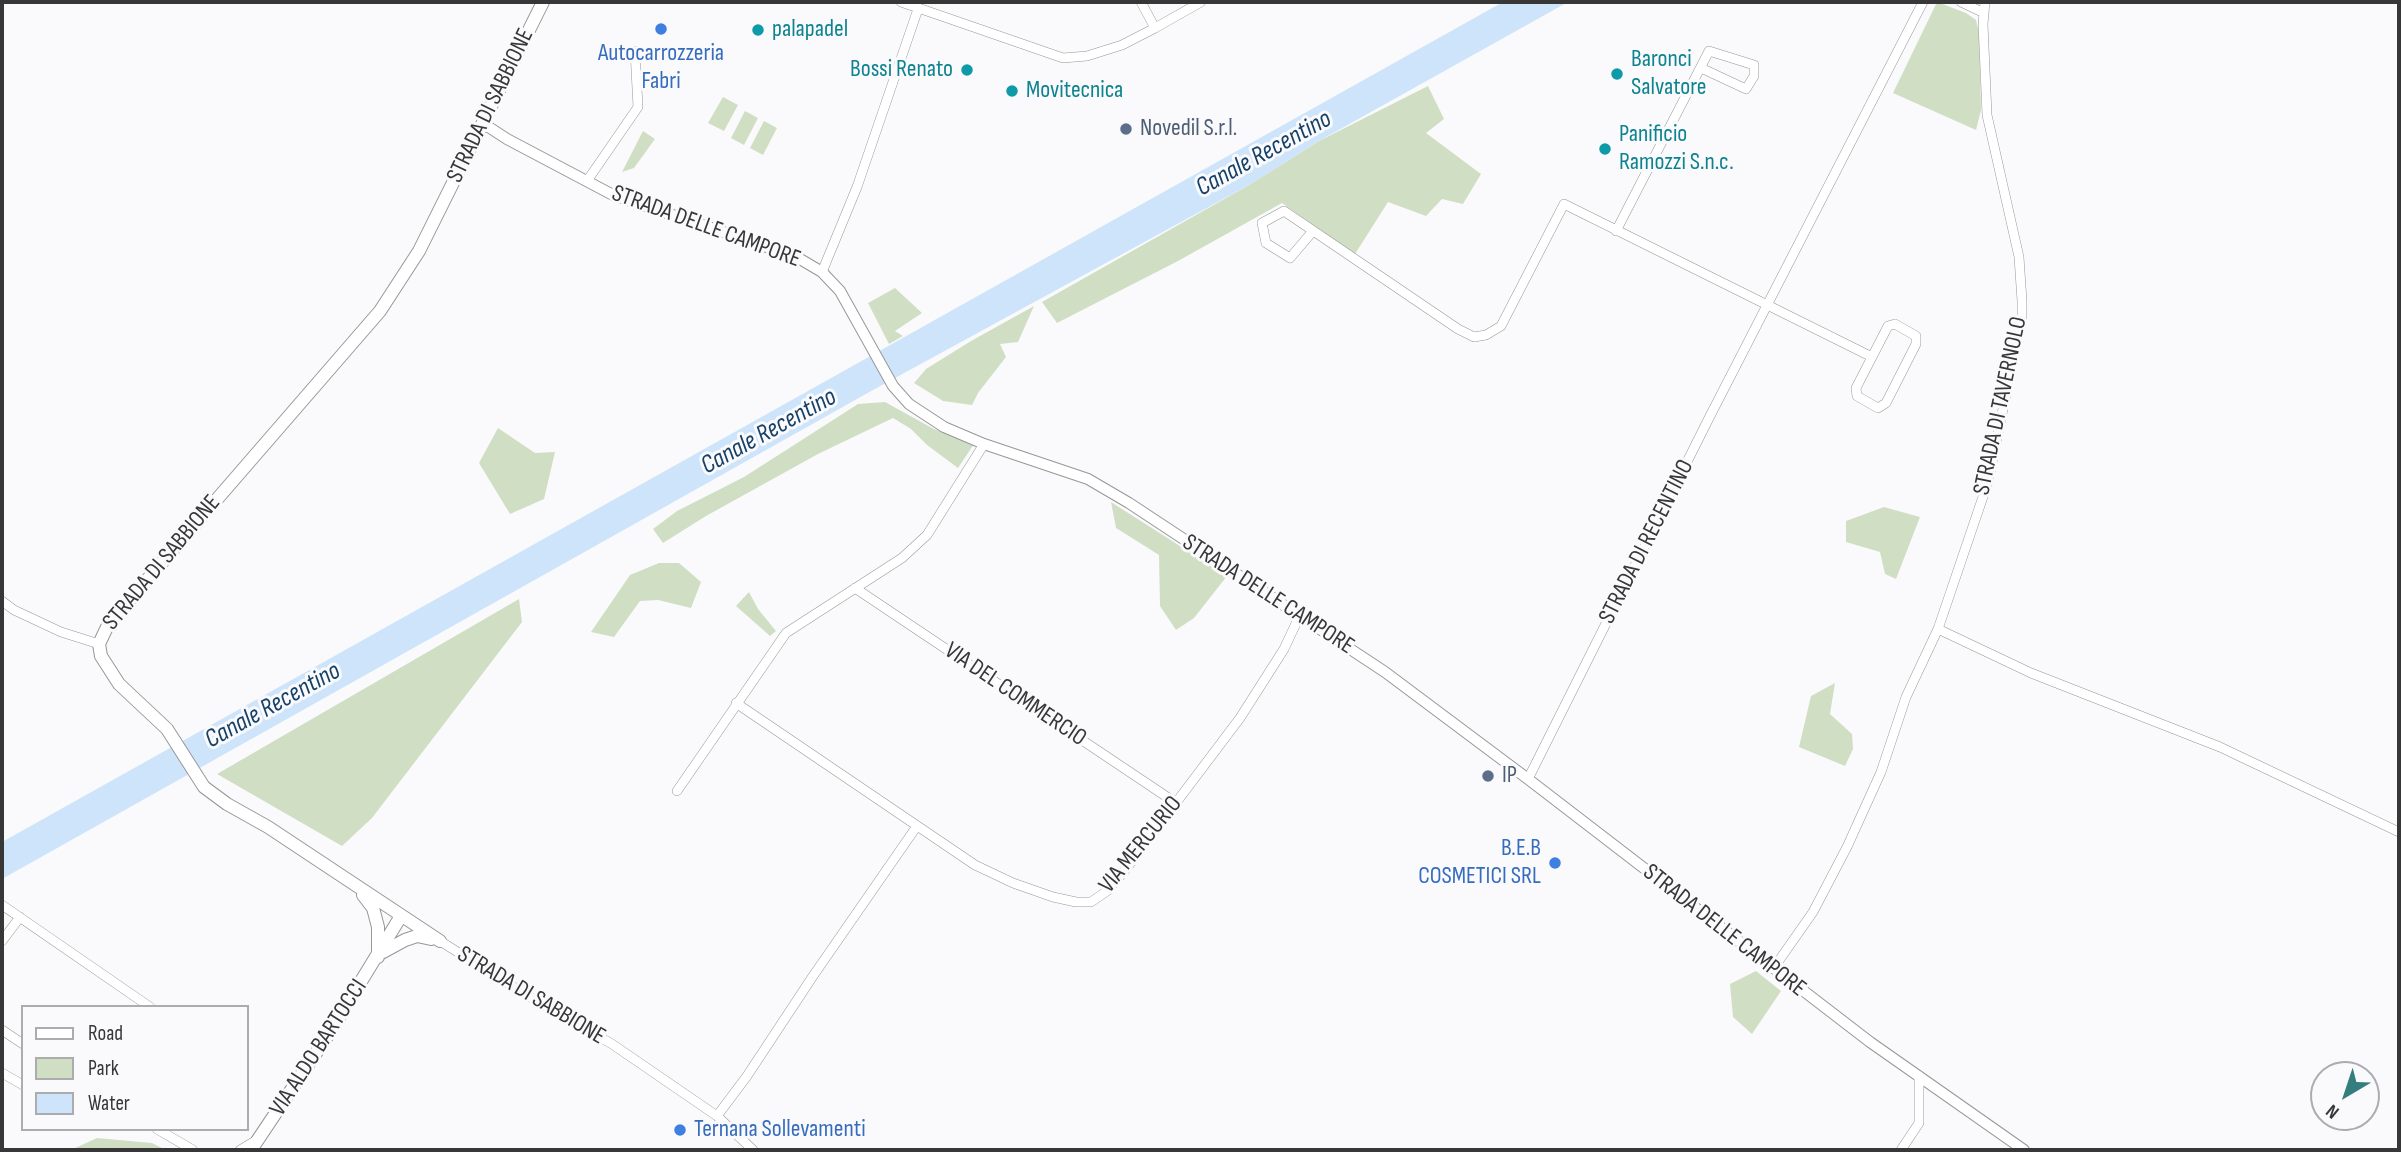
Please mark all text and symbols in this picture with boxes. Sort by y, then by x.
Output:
place label: palapadel [772,16,848,44]
marker: Autocarrozzeria Fabri [653,21,669,37]
marker: palapadel [750,22,766,38]
street label: STRADA DI SABBIONE [441,24,541,188]
place label: Autocarrozzeria Fabri [598,40,724,96]
place label: Baronci Salvatore [1631,46,1706,102]
place label: Bossi Renato [850,56,953,84]
marker: Bossi Renato [959,62,975,78]
marker: Baronci Salvatore [1609,66,1625,82]
place label: Movitecnica [1026,77,1123,105]
marker: Movitecnica [1004,83,1020,99]
water label: Canale Recentino [1191,104,1337,204]
place label: Novedil S.r.l. [1140,115,1237,143]
marker: Novedil S.r.l. [1118,121,1134,137]
place label: Panificio Ramozzi S.n.c. [1619,121,1734,177]
marker: Panificio Ramozzi S.n.c. [1597,141,1613,157]
street label: STRADA DELLE CAMPORE [608,179,804,275]
street label: STRADA DI TAVERNOLO [1968,314,2034,498]
water label: Canale Recentino [696,382,842,482]
street label: STRADA DI RECENTINO [1593,455,1701,629]
street label: STRADA DI SABBIONE [97,489,227,637]
street label: STRADA DELLE CAMPORE [1177,529,1359,661]
street label: VIA DEL COMMERCIO [939,637,1091,753]
water label: Canale Recentino [200,656,346,756]
place label: IP [1502,762,1517,790]
marker: IP [1480,768,1496,784]
street label: VIA MERCURIO [1093,791,1189,899]
place label: B.E.B COSMETICI SRL [1418,835,1541,891]
marker: B.E.B COSMETICI SRL [1547,855,1563,871]
street label: STRADA DELLE CAMPORE [1637,858,1811,1004]
street label: STRADA DI SABBIONE [452,940,610,1052]
street label: VIA ALDO BARTOCCI [264,974,374,1122]
legend [21,1005,248,1131]
text: Road [88,1021,123,1046]
text: Park [88,1056,119,1081]
north arrow [2310,1061,2380,1131]
text: Water [88,1091,130,1116]
text: N [2322,1099,2344,1123]
place label: Ternana Sollevamenti [694,1116,866,1144]
marker: Ternana Sollevamenti [672,1122,688,1138]

